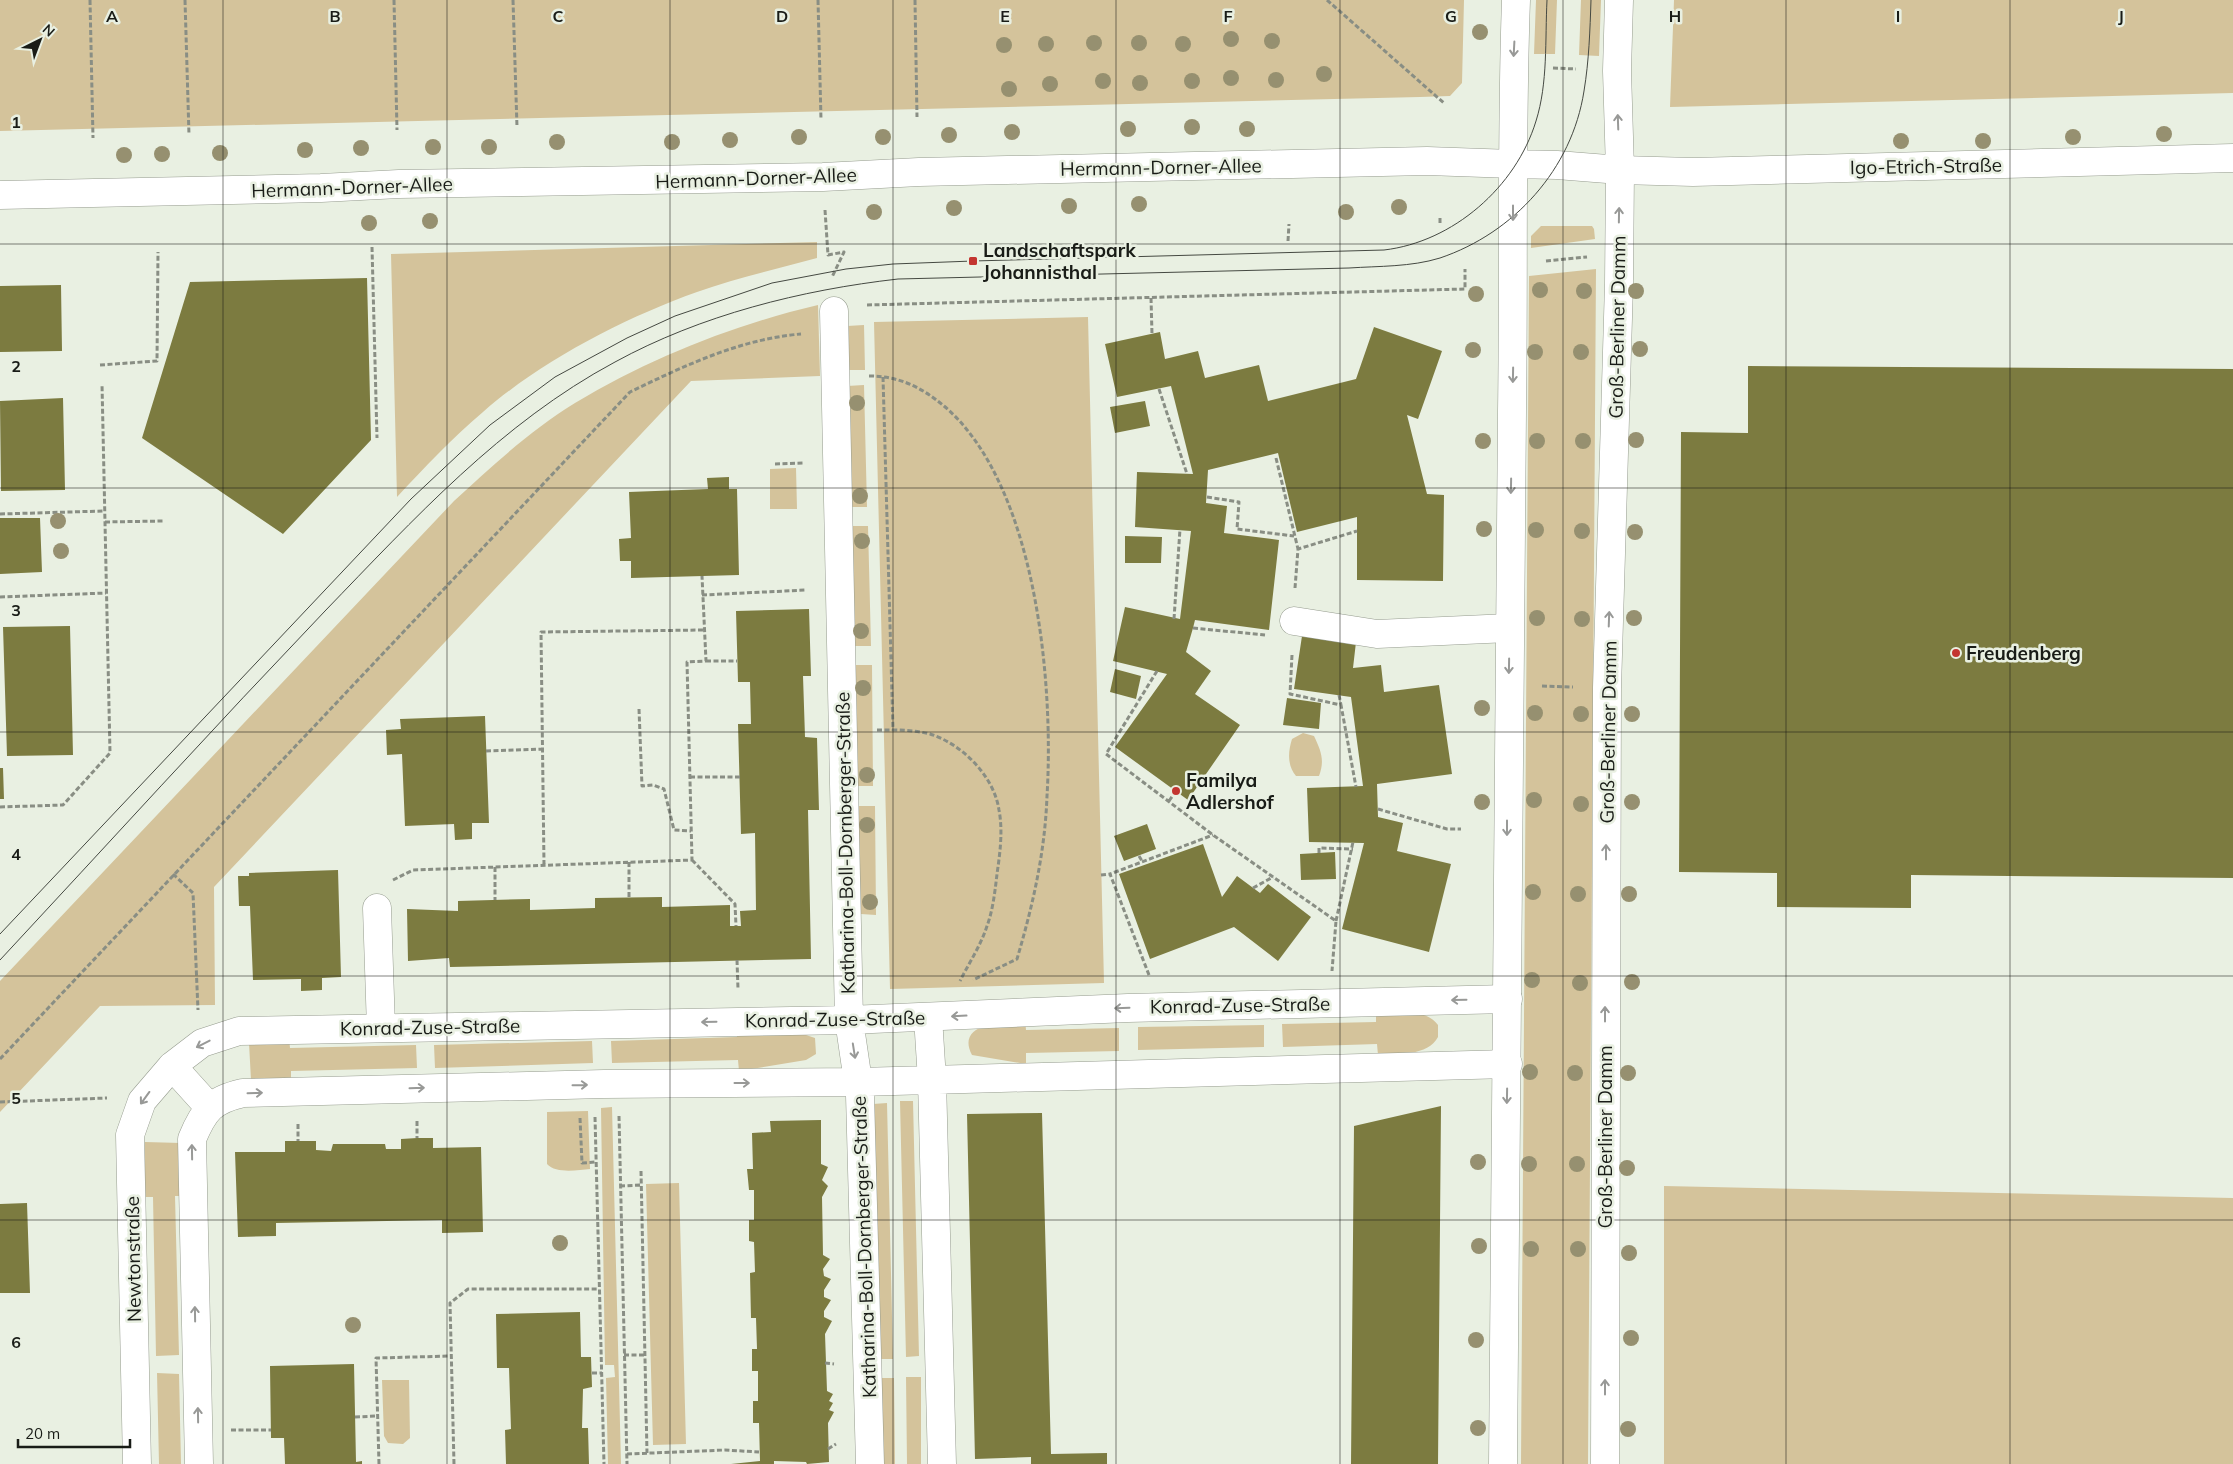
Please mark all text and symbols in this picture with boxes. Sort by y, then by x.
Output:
text: A [106,6,118,26]
text: B [329,6,341,26]
text: C [553,6,564,26]
text: D [776,6,788,26]
text: E [1000,6,1010,26]
text: F [1223,6,1233,26]
text: G [1445,6,1457,26]
text: H [1669,6,1681,26]
text: I [1896,6,1900,26]
text: J [2118,6,2124,26]
north arrow [15,15,65,65]
text: N [39,20,59,41]
one-way arrow [1510,40,1519,56]
text: 1 [11,112,21,132]
one-way arrow [1613,114,1623,130]
street label: Hermann-Dorner-Allee [1060,153,1262,181]
street label: Igo-Etrich-Straße [1850,153,2002,179]
street label: Hermann-Dorner-Allee [655,162,857,194]
street label: Hermann-Dorner-Allee [251,171,453,203]
one-way arrow [1508,204,1518,221]
one-way arrow [1614,207,1624,224]
street label: Groß-Berliner Damm [1603,235,1631,419]
place label: Landschaftspark Johannisthal [983,238,1136,284]
marker: Landschaftspark Johannisthal [967,255,979,267]
text: 2 [11,356,21,376]
one-way arrow [1508,366,1518,383]
one-way arrow [1506,477,1516,493]
text: 3 [11,600,21,620]
one-way arrow [1605,612,1614,628]
street label: Groß-Berliner Damm [1594,640,1622,824]
place label: Freudenberg [1966,641,2081,665]
marker: Freudenberg [1950,647,1962,659]
one-way arrow [1504,657,1514,673]
street label: Katharina-Boll-Dornberger-Straße [830,692,860,994]
place label: Familya Adlershof [1186,768,1275,814]
marker: Familya Adlershof [1170,785,1182,797]
one-way arrow [1502,820,1512,836]
text: 4 [11,844,21,864]
one-way arrow [1601,844,1611,860]
street label: Konrad-Zuse-Straße [1150,991,1330,1019]
one-way arrow [1451,995,1467,1004]
one-way arrow [1114,1003,1130,1013]
street label: Konrad-Zuse-Straße [745,1005,925,1033]
one-way arrow [1600,1007,1610,1023]
one-way arrow [952,1011,968,1020]
street label: Konrad-Zuse-Straße [340,1013,520,1041]
one-way arrow [702,1017,718,1027]
one-way arrow [196,1040,211,1049]
one-way arrow [849,1043,859,1059]
street label: Groß-Berliner Damm [1593,1045,1617,1229]
one-way arrow [734,1078,750,1088]
one-way arrow [571,1080,587,1090]
one-way arrow [408,1083,425,1093]
one-way arrow [1502,1087,1512,1103]
text: 5 [11,1088,21,1108]
one-way arrow [246,1088,262,1097]
one-way arrow [140,1091,150,1105]
street label: Katharina-Boll-Dornberger-Straße [847,1096,881,1398]
one-way arrow [187,1144,197,1160]
street label: Newtonstraße [120,1196,146,1322]
one-way arrow [191,1307,200,1323]
text: 6 [11,1332,21,1352]
one-way arrow [1600,1379,1610,1396]
one-way arrow [193,1408,202,1424]
scale bar [18,1416,130,1448]
text: 20 m [25,1424,60,1443]

